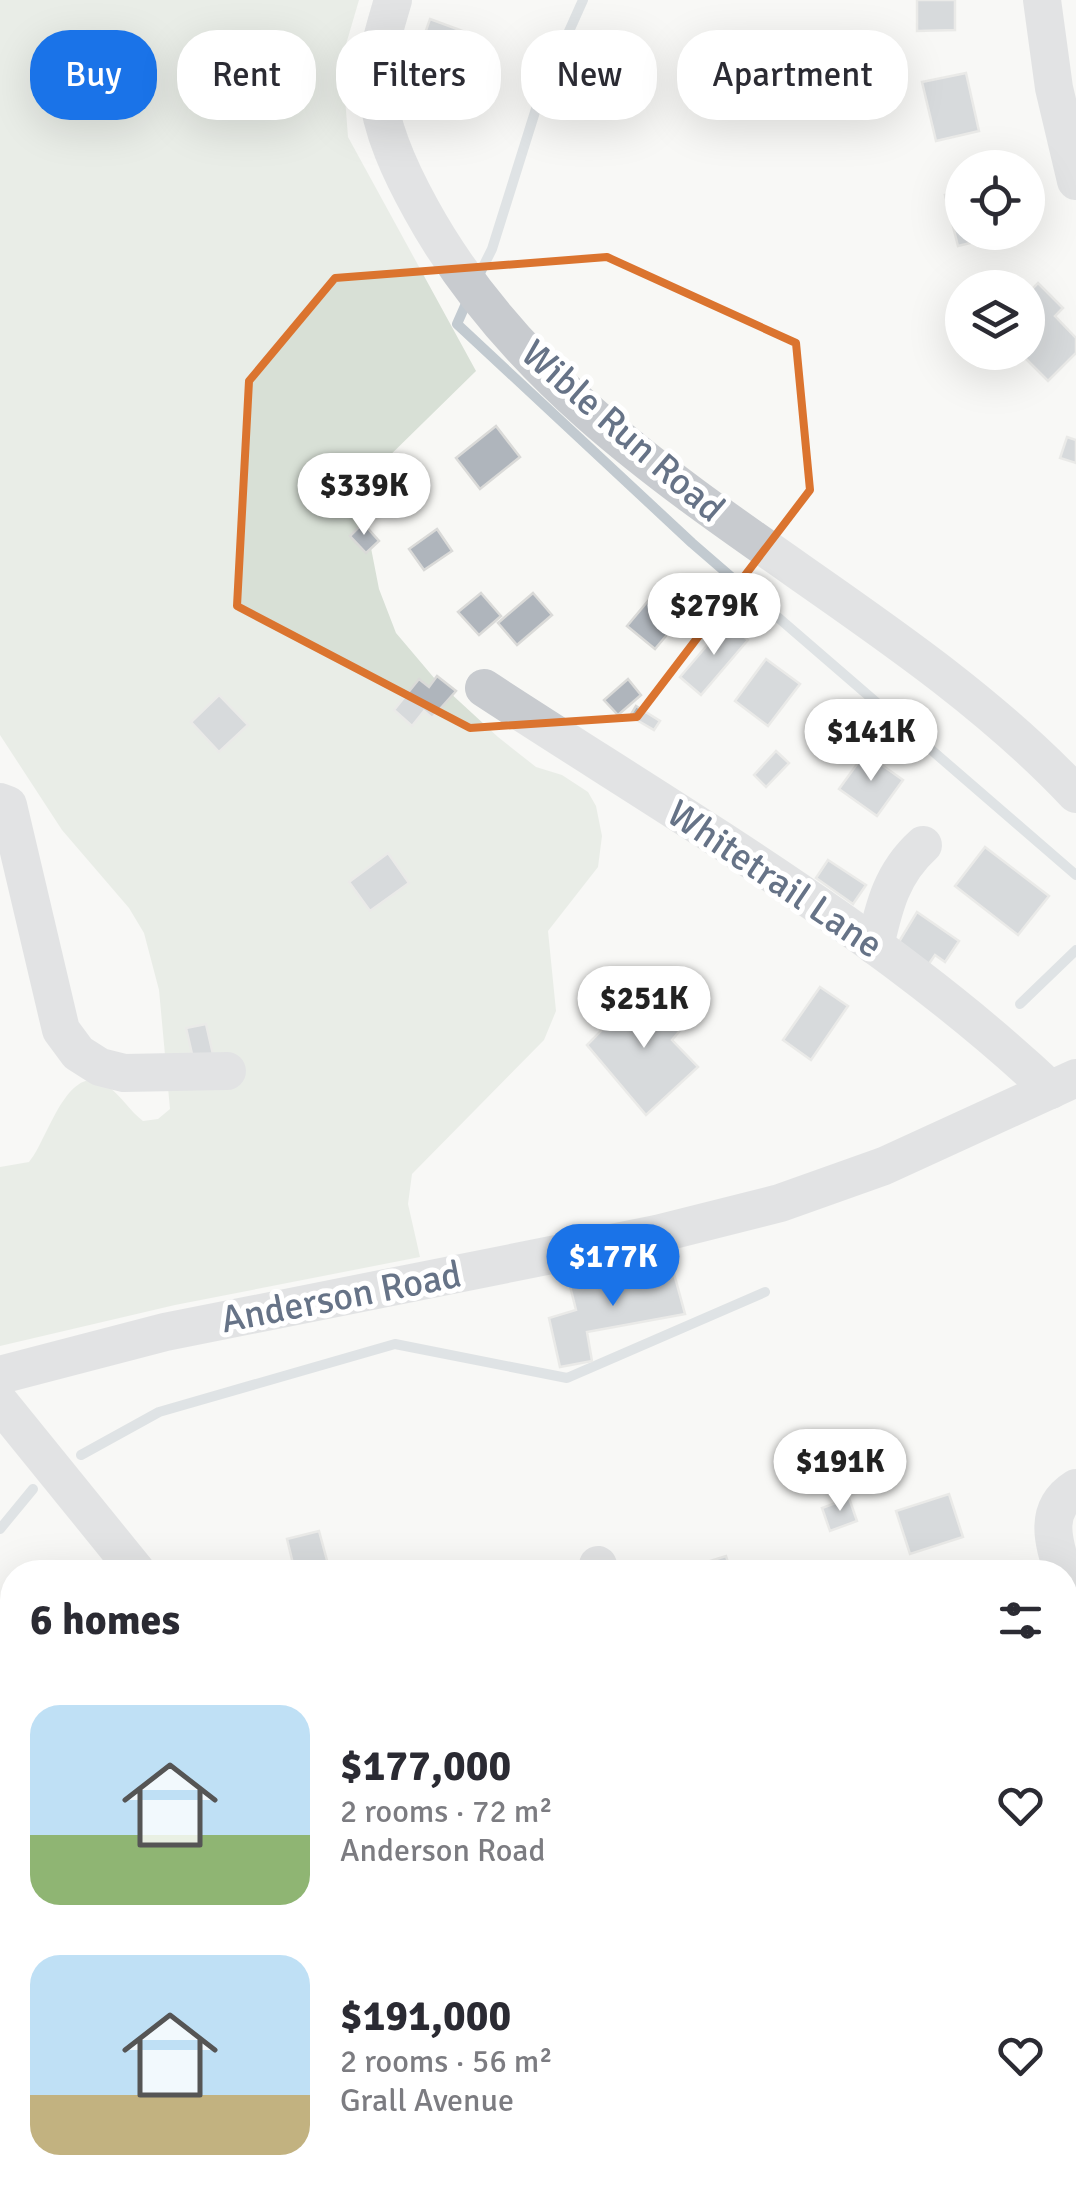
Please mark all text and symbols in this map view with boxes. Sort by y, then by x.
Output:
chip: Buy [30,30,157,120]
chip: Rent [177,30,316,120]
chip: Filters [336,30,501,120]
chip: New [521,30,657,120]
chip: Apartment [677,30,908,120]
map controls [945,150,1045,370]
button: locate [945,150,1045,250]
button: layers [945,270,1045,370]
street label: Wible Run Road [512,330,734,532]
pin: $339K [294,453,434,538]
text: $339K [320,466,408,505]
pin: $279K [644,573,784,658]
text: $279K [670,586,758,625]
pin: $141K [801,699,941,784]
text: $141K [827,712,915,751]
street label: Whitetrail Lane [658,790,892,968]
pin: $251K [574,966,714,1051]
text: $251K [600,979,688,1018]
pin: $177K [543,1224,683,1309]
text: $177K [569,1237,657,1276]
street label: Anderson Road [217,1251,465,1343]
pin: $191K [770,1429,910,1514]
text: $191K [796,1442,884,1481]
icon: filters [993,1593,1048,1648]
text: 6 homes [30,1595,180,1646]
text: $177,000 [340,1741,511,1792]
icon: home [110,1745,230,1865]
icon: heart [993,1778,1048,1833]
text: 2 rooms · 72 m² [340,1792,553,1831]
text: Anderson Road [340,1831,545,1870]
text: $191,000 [340,1991,511,2042]
icon: home [110,1995,230,2115]
icon: heart [993,2028,1048,2083]
text: 2 rooms · 56 m² [340,2042,553,2081]
text: Grall Avenue [340,2081,514,2120]

